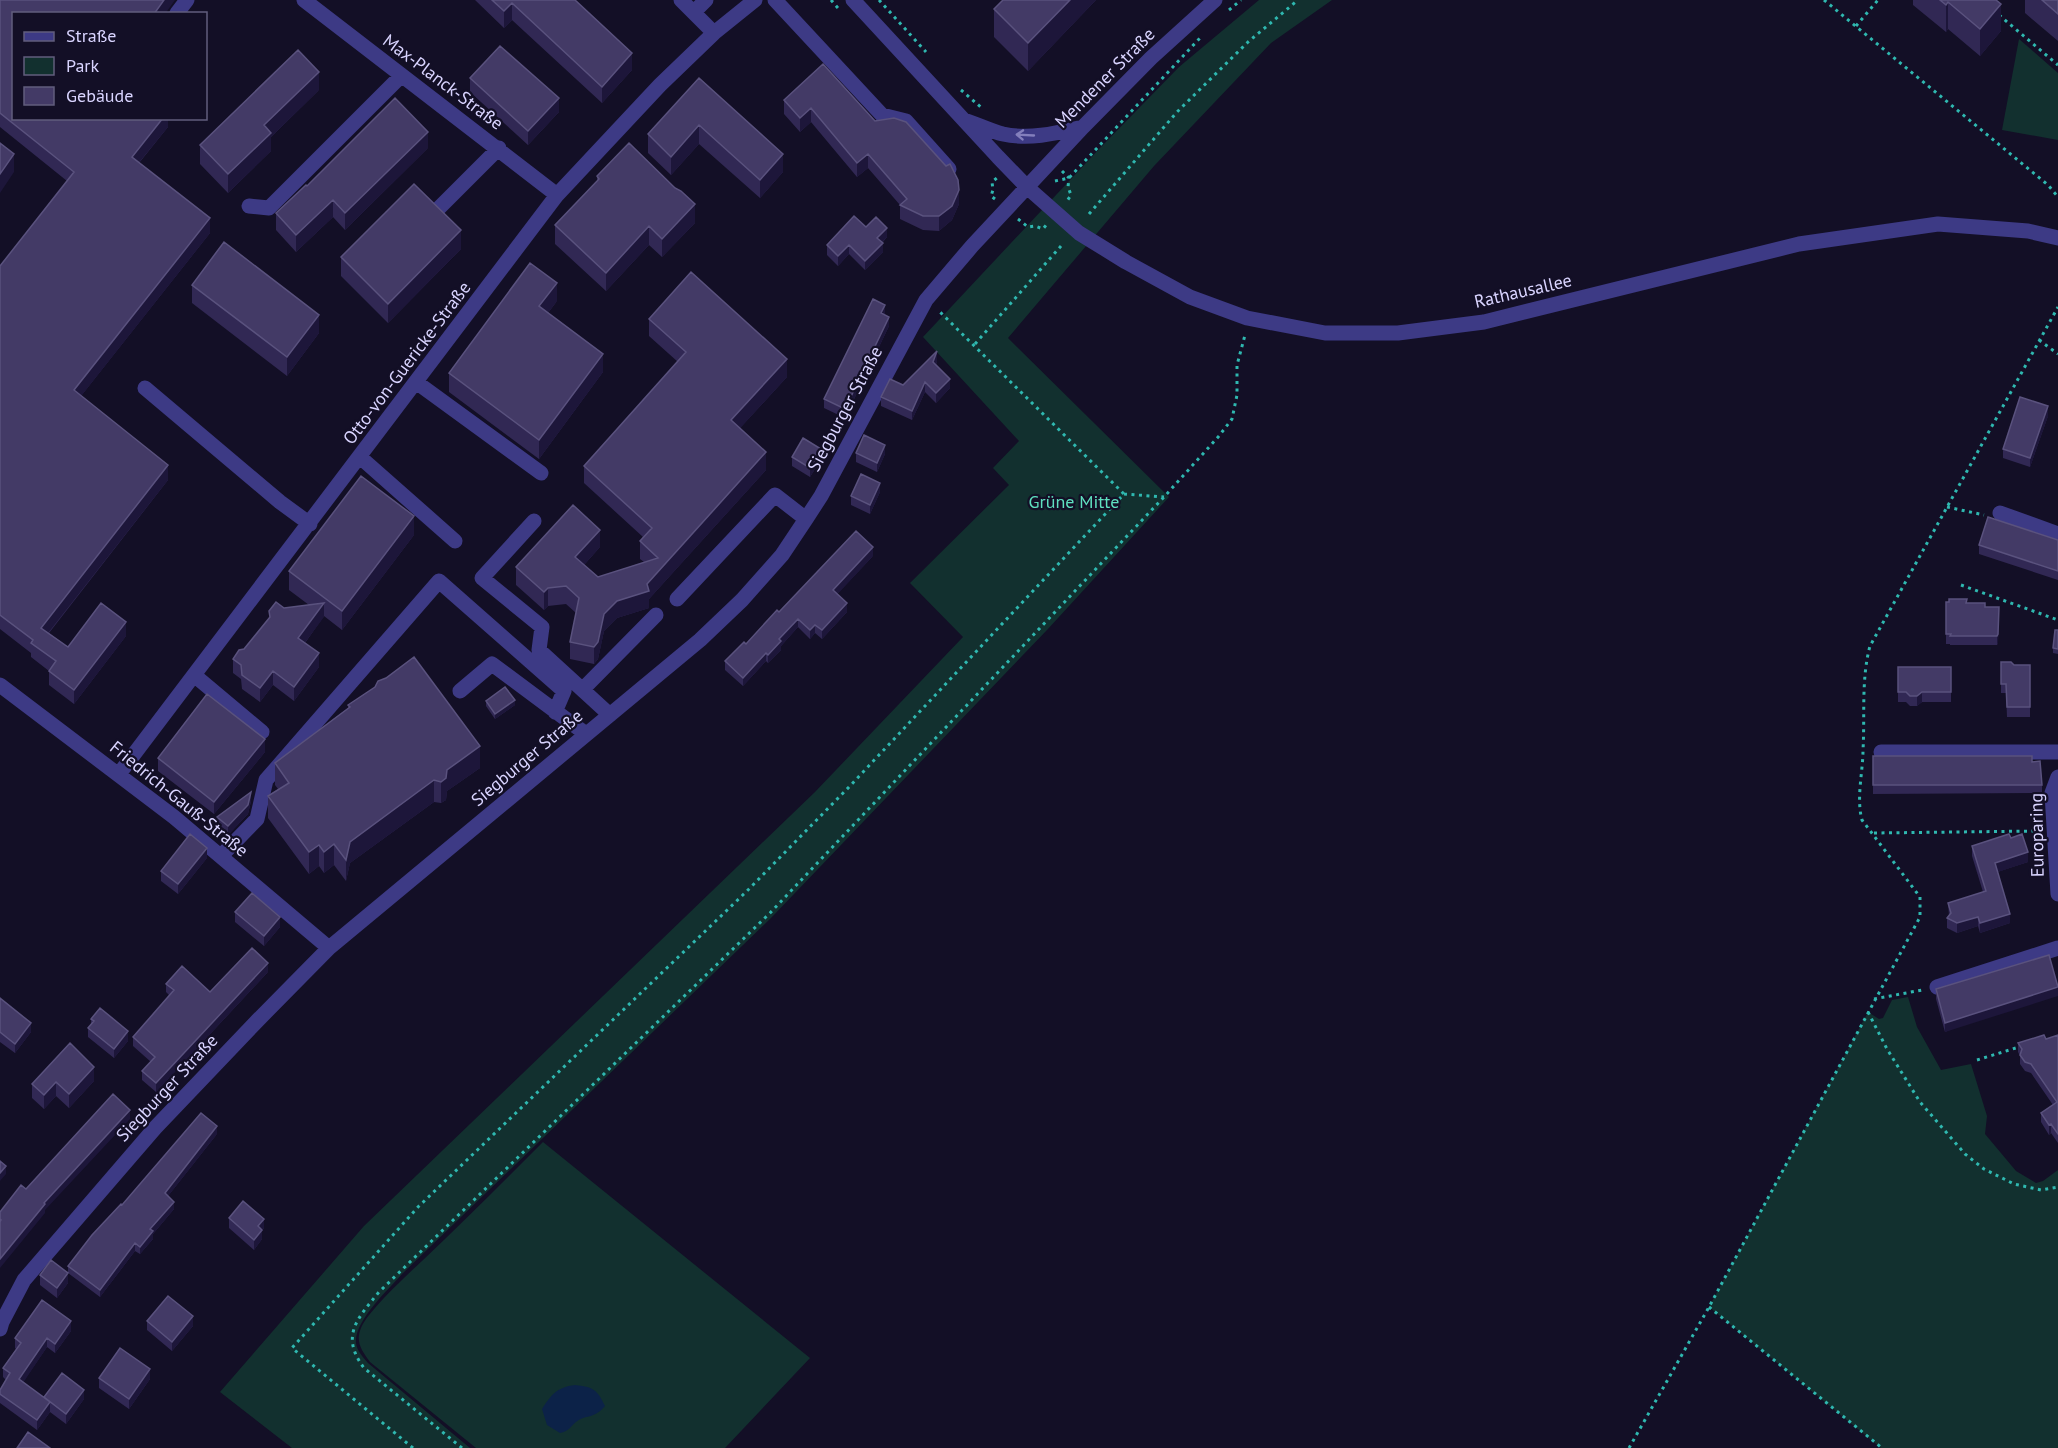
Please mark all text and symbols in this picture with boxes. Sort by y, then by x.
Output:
legend [12,12,207,120]
street label: Mendener Straße [1050,23,1160,133]
text: Straße [66,24,117,47]
street label: Max-Planck-Straße [378,29,508,134]
text: Park [66,54,99,77]
text: Gebäude [66,84,133,107]
one-way arrow [1016,130,1036,141]
street label: Rathausallee [1472,268,1574,313]
street label: Otto-von-Guericke-Straße [338,277,475,449]
street label: Siegburger Straße [802,342,887,475]
park label: Grüne Mitte [1029,490,1119,513]
street label: Siegburger Straße [466,704,587,811]
street label: Friedrich-Gauß-Straße [105,736,253,862]
street label: Europaring [2024,793,2049,877]
street label: Siegburger Straße [111,1029,222,1146]

